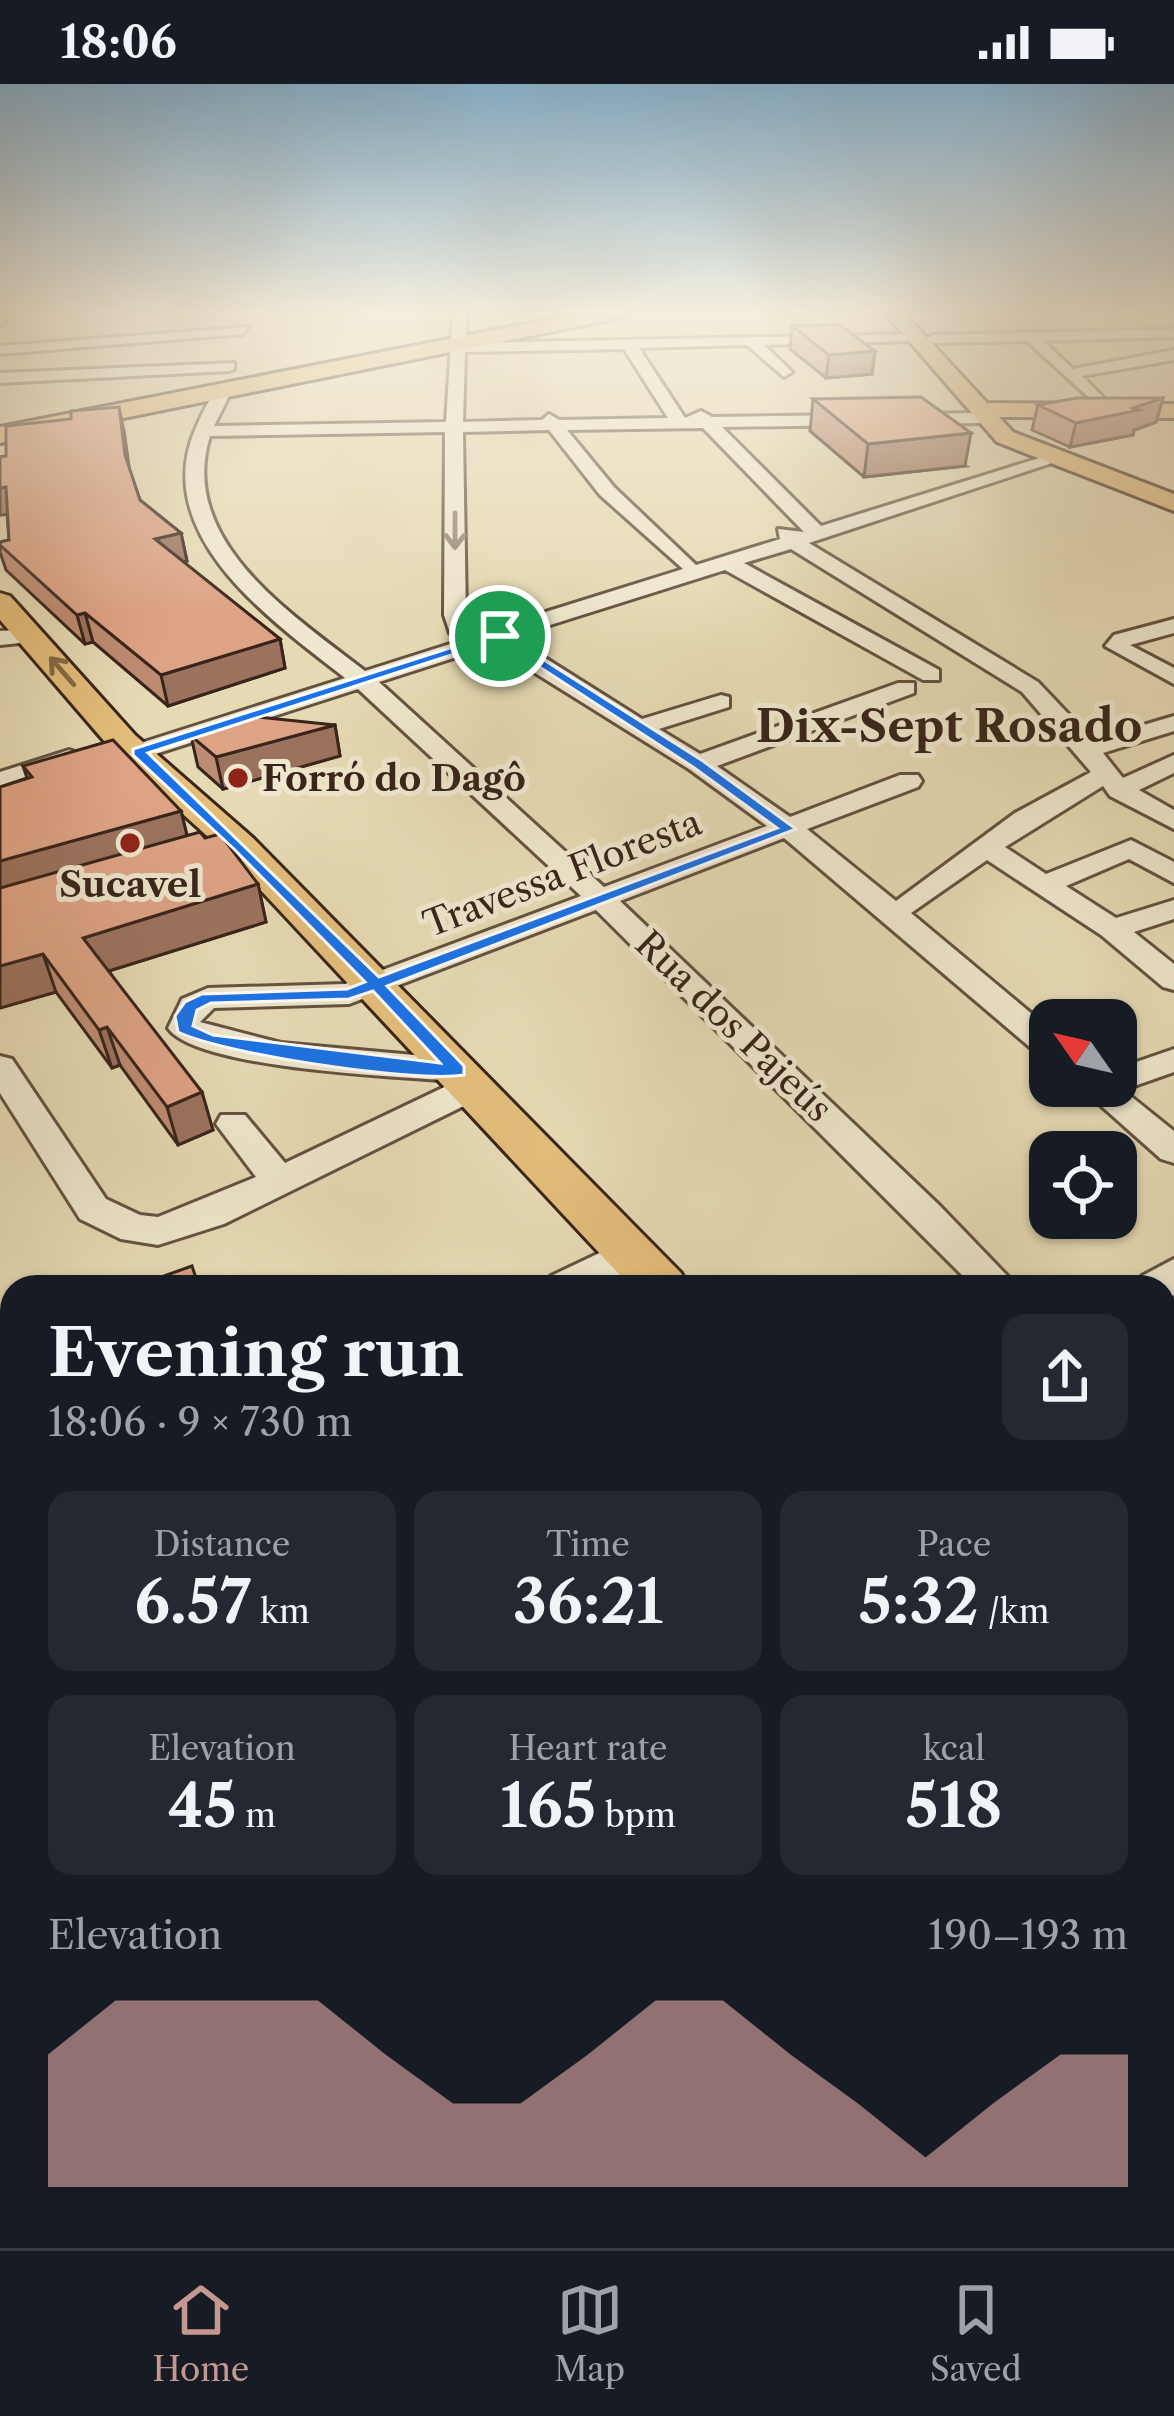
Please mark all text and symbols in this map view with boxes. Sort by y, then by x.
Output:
text: 18:06 [60,14,177,70]
one-way arrow [444,511,467,550]
pin [449,585,551,687]
icon: arrive [467,603,533,669]
one-way arrow [49,656,76,687]
district label: Dix-Sept Rosado [756,698,1142,754]
place label: Forró do Dagô [262,756,526,800]
marker: Forró do Dagô [225,765,251,791]
street label: Travessa Floresta [417,800,707,946]
marker: Sucavel [117,830,143,856]
place label: Sucavel [59,862,201,906]
street label: Rua dos Pajeús [627,921,841,1131]
north arrow [1029,999,1137,1107]
map controls [1029,999,1137,1239]
button: locate [1029,1131,1137,1239]
text: Evening run [48,1312,464,1393]
button: share [1002,1314,1128,1440]
text: 18:06 · 9 × 730 m [48,1398,352,1446]
text: Distance [154,1524,290,1565]
text: Time [546,1524,630,1565]
text: Pace [917,1524,991,1565]
text: 6.57 [134,1565,251,1639]
text: 36:21 [513,1565,663,1639]
text: 5:32 [859,1565,979,1639]
text: km [251,1591,310,1632]
text: /km [979,1591,1049,1632]
text: Elevation [148,1728,296,1769]
text: Heart rate [508,1728,668,1769]
text: kcal [923,1728,985,1769]
text: 45 [168,1769,237,1843]
text: 165 [500,1769,596,1843]
text: 518 [905,1769,1003,1843]
text: m [237,1795,276,1836]
text: bpm [596,1795,676,1836]
text: Elevation [48,1911,222,1959]
text: 190–193 m [928,1911,1128,1959]
tab: Home [152,2277,249,2390]
tab: Map [554,2277,625,2390]
tab: Saved [930,2277,1022,2390]

